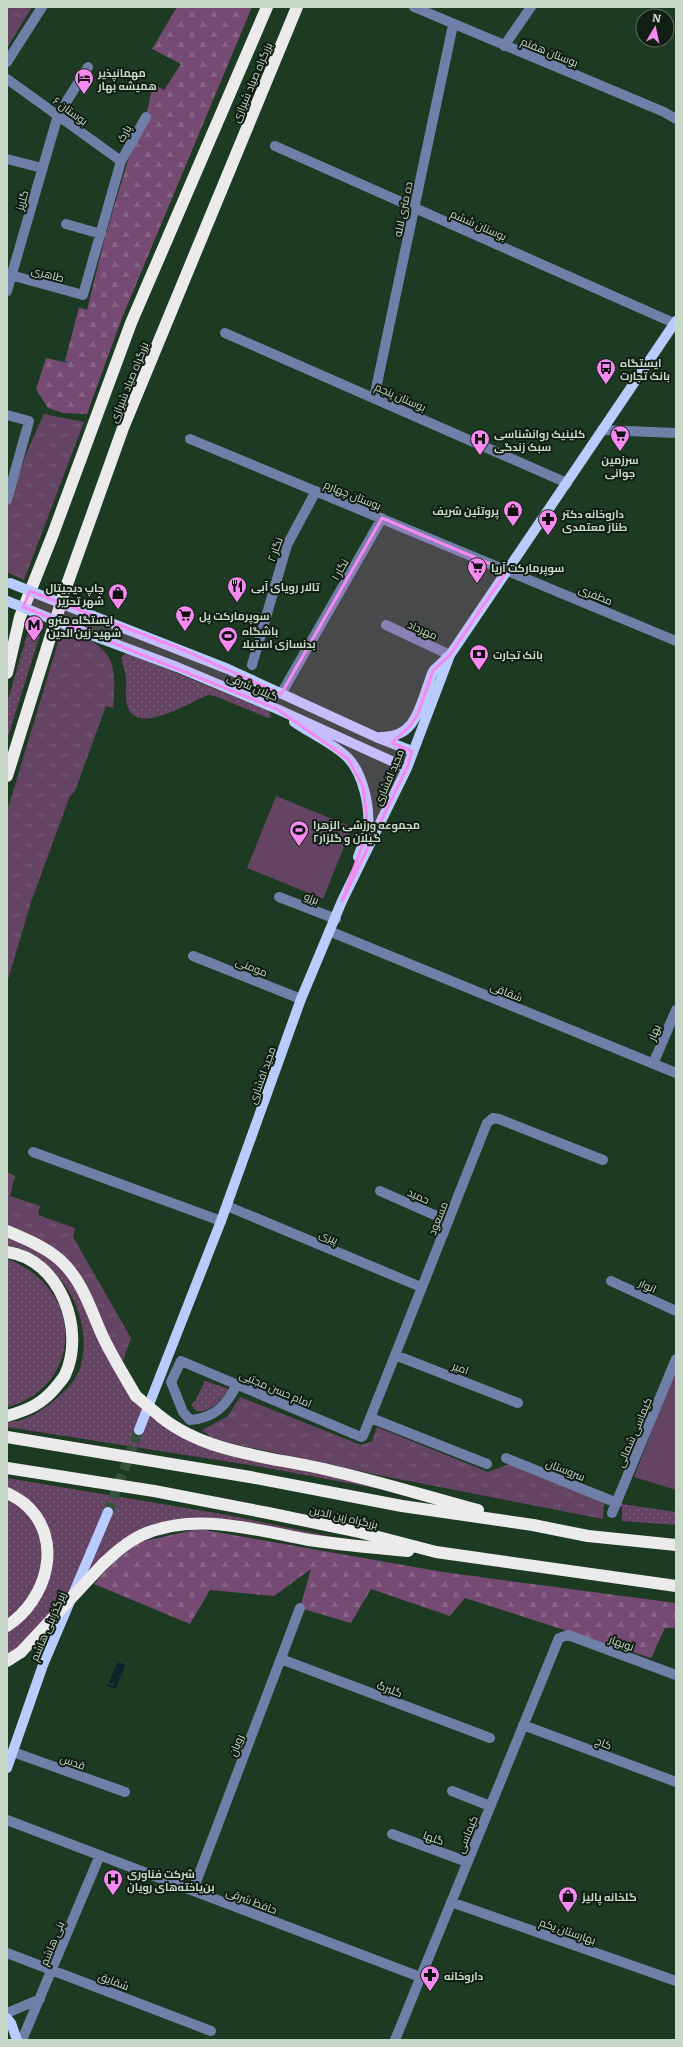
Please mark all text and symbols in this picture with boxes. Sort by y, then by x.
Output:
north arrow [635,8,675,48]
text: N [651,9,663,26]
street label: بوستان هفتم [519,32,581,71]
street label: بزرگراه صیاد شیرازی [227,39,275,125]
place label: مهمانپذیر همیشه بهار [97,64,157,94]
hotel icon: مهمانپذیر همیشه بهار [73,67,95,95]
street label: بوستان ۶ [50,92,92,128]
street label: پارک [112,121,134,145]
street label: ده متری لاله [388,180,416,238]
street label: گلریز [10,188,31,213]
street label: بوستان ششم [448,204,510,244]
street label: طاهری [30,261,66,285]
street label: بزرگراه صیاد شیرازی [105,339,152,425]
place label: ایستگاه بانک تجارت [620,354,670,383]
bus stop icon: ایستگاه بانک تجارت [595,357,617,385]
street label: بوستان پنجم [372,378,429,415]
supermarket icon: سرزمین جوانی [609,424,631,452]
place label: کلینیک روانشناسی سبک زندگی [494,425,585,454]
hospital icon: کلینیک روانشناسی سبک زندگی [469,428,491,456]
place label: سرزمین جوانی [601,451,639,481]
street label: بوستان چهارم [321,475,384,514]
shop icon: پروتئین شریف [502,499,524,527]
place label: پروتئین شریف [432,502,499,520]
place label: داروخانه دکتر طناز معتمدی [561,505,627,534]
pharmacy icon: داروخانه دکتر طناز معتمدی [537,508,559,536]
street label: نگار ۲ [262,535,286,563]
street label: نگار ۱ [326,555,352,583]
supermarket icon: سوپرمارکت آریا [466,556,488,584]
place label: سوپرمارکت آریا [491,559,564,577]
restaurant icon: تالار رویای آبی [226,575,248,603]
place label: تالار رویای آبی [251,578,321,595]
place label: چاپ دیجیتال شهر تحریر [46,579,104,609]
street label: مظفری [577,580,615,608]
shop icon: چاپ دیجیتال شهر تحریر [107,582,129,610]
supermarket icon: سوپرمارکت پل [174,604,196,632]
place label: سوپرمارکت پل [199,607,270,625]
place label: ایستگاه مترو شهید زین الدین [48,611,121,641]
metro station icon: ایستگاه مترو شهید زین الدین [23,614,45,642]
street label: مهرداد [405,615,441,643]
place label: باشگاه بدنسازی استیلا [242,622,316,651]
sports icon: باشگاه بدنسازی استیلا [217,625,239,653]
bank icon: بانک تجارت [468,643,490,671]
place label: بانک تجارت [493,646,543,662]
street label: گیلان شرقی [225,668,281,704]
street label: مجید افشاری [369,746,407,808]
place label: مجموعه ورزشی الزهرا گیلان و گلزار۲ [313,816,420,846]
sports icon: مجموعه ورزشی الزهرا گیلان و گلزار۲ [288,819,310,847]
street label: برزو [302,887,322,907]
street label: مومنی [233,952,271,980]
street label: شقاقی [488,977,526,1005]
street label: بهار [642,1021,664,1044]
street label: مجید افشاری [243,1044,279,1106]
street label: حمید [405,1183,433,1207]
street label: مسعود [423,1199,451,1237]
street label: پیری [317,1225,341,1247]
street label: انوار [636,1274,660,1296]
street label: امیر [449,1356,472,1377]
street label: امام حسن مجتبی [237,1365,315,1411]
street label: کیماسی شمالی [611,1395,655,1469]
street label: سروستان [544,1454,588,1484]
street label: بزرگراه زین الدین [308,1500,380,1532]
street label: زیرگذر بنی هاشم [25,1589,70,1664]
street label: نوبهار [606,1630,637,1654]
street label: گلبرگ [375,1676,405,1700]
street label: رویان [224,1732,247,1758]
street label: کاج [593,1732,615,1753]
street label: قدس [58,1749,88,1773]
street label: کیماسی [451,1813,481,1855]
street label: گلها [421,1826,447,1848]
place label: شرکت فناوری بن‌یاخته‌های رویان [127,1865,215,1895]
hospital icon: شرکت فناوری بن‌یاخته‌های رویان [102,1868,124,1896]
street label: حافظ شرقی [224,1883,280,1917]
shop icon: گلخانه پالیز [557,1885,579,1913]
place label: گلخانه پالیز [581,1888,637,1906]
street label: بهارستان یکم [537,1913,598,1948]
street label: بنی هاشم [35,1918,68,1968]
pharmacy icon: داروخانه [419,1964,441,1992]
street label: شقایق [96,1967,132,1993]
place label: داروخانه [444,1967,483,1984]

